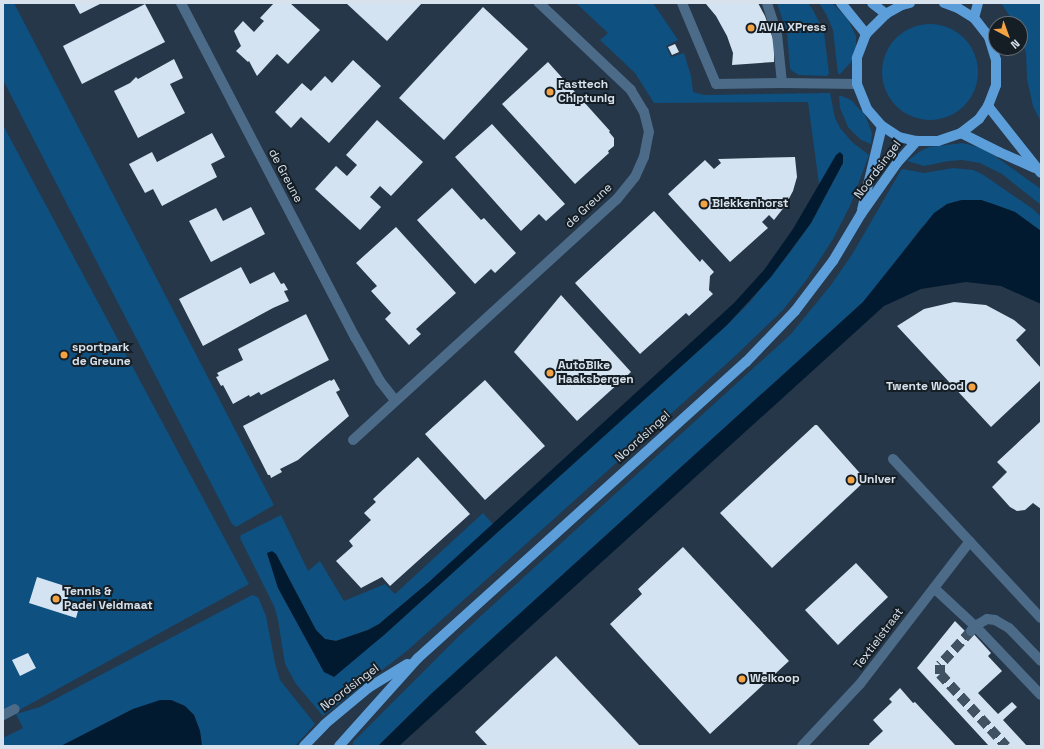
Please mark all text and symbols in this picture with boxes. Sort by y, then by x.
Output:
north arrow [988,16,1028,56]
place label: AVIA XPress [759,21,826,35]
marker: AVIA XPress [746,23,756,33]
text: N [1008,37,1023,52]
place label: Fasttech Chiptunig [558,78,615,106]
marker: Fasttech Chiptunig [545,87,555,97]
street label: Noordsingel [851,138,905,202]
street label: de Greune [265,147,305,205]
street label: de Greune [562,181,616,231]
place label: Blekkenhorst [712,197,789,211]
marker: Blekkenhorst [699,199,709,209]
place label: sportpark de Greune [72,341,131,369]
marker: sportpark de Greune [59,350,69,360]
place label: AutoBike Haaksbergen [558,359,634,387]
marker: AutoBike Haaksbergen [545,368,555,378]
place label: Twente Wood [886,380,964,394]
marker: Twente Wood [967,382,977,392]
street label: Noordsingel [612,408,674,466]
place label: Univer [859,473,896,487]
marker: Univer [846,475,856,485]
place label: Tennis & Padel Veldmaat [64,585,153,613]
marker: Tennis & Padel Veldmaat [51,594,61,604]
street label: Textielstraat [851,605,907,673]
street label: Noordsingel [318,661,382,715]
place label: Welkoop [750,672,800,686]
marker: Welkoop [737,674,747,684]

